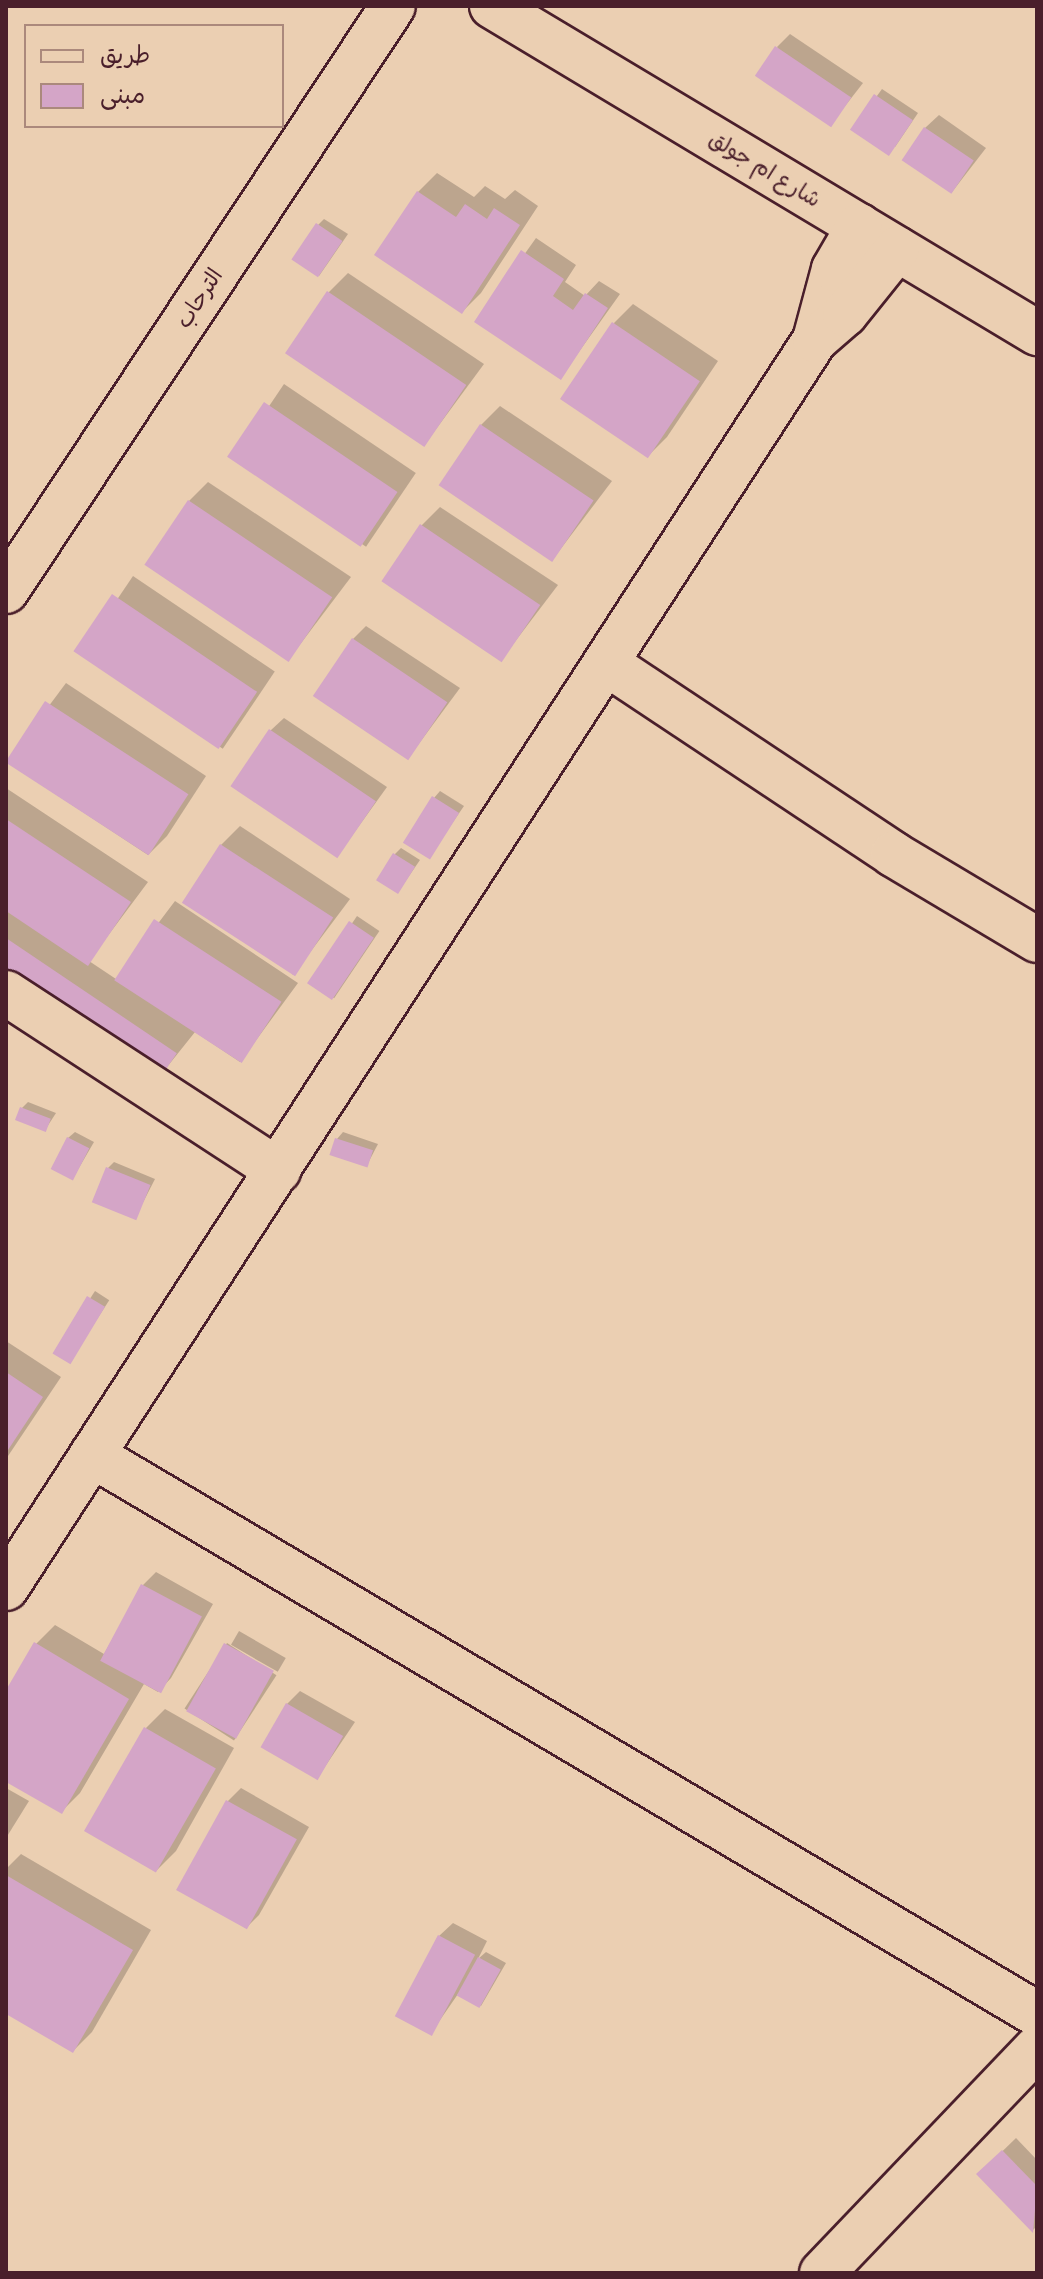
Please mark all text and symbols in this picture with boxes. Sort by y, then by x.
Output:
legend [24,24,284,128]
text: طريق [100,39,150,69]
text: مبنى [100,79,145,109]
street label: شارع ام جولق [704,125,826,213]
street label: الترحاب [170,263,228,333]

